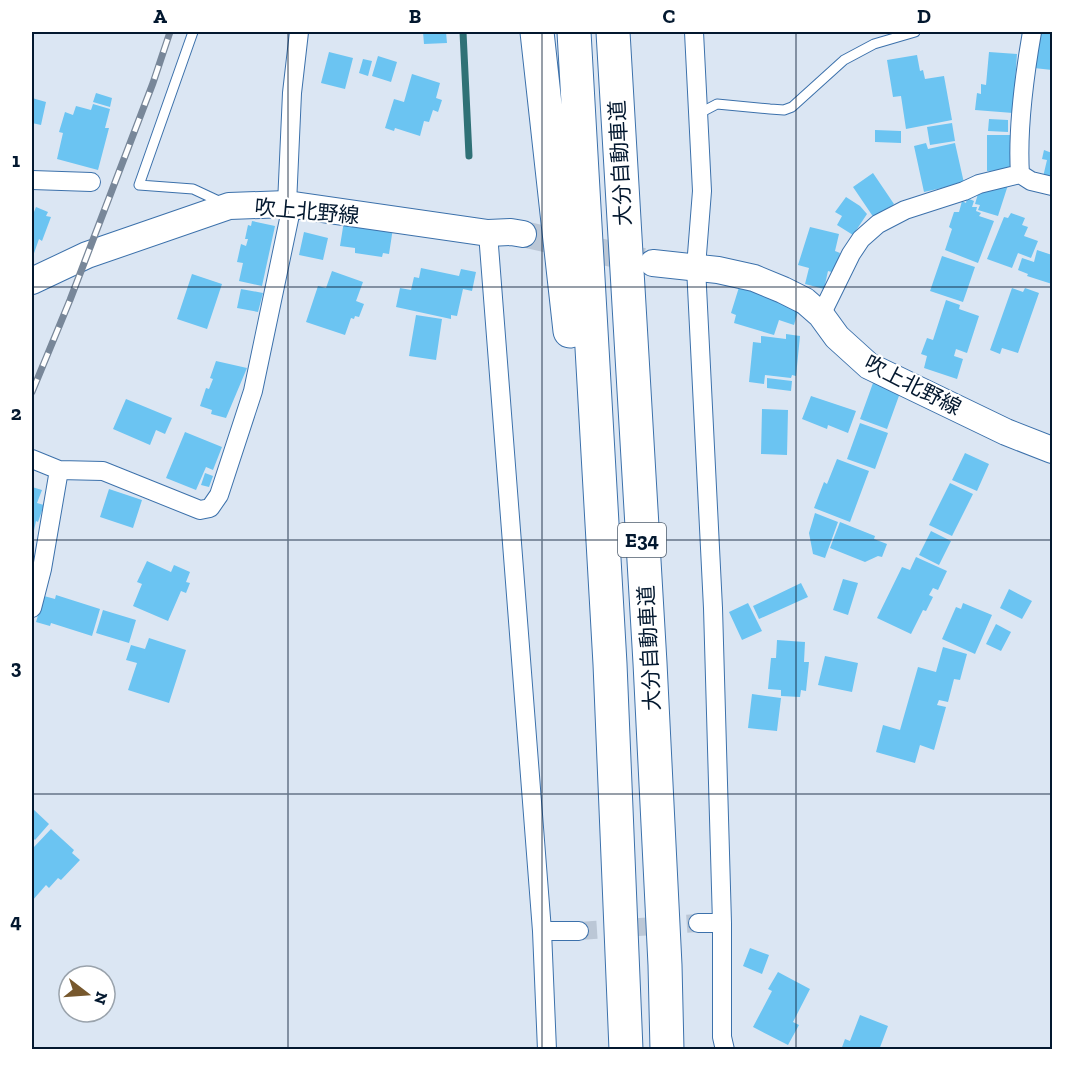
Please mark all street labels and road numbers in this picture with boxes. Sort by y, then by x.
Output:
street label: 大分自動車道 [604,99,636,227]
street label: 吹上北野線 [254,194,360,228]
street label: 吹上北野線 [861,350,965,420]
road number: E34 [618,523,666,557]
street label: 大分自動車道 [633,584,665,712]

